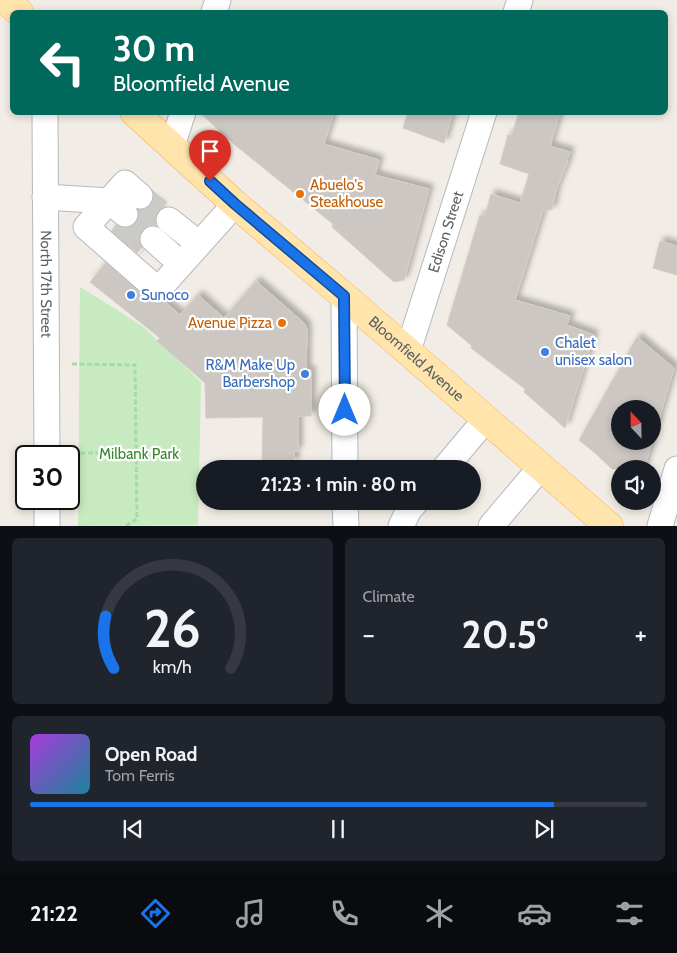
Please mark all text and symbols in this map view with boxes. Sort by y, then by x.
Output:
text: 30 m [113,27,195,70]
icon: left [30,30,95,95]
text: Bloomfield Avenue [113,70,290,97]
pin [189,130,231,181]
icon: arrive [196,137,224,165]
place label: Abuelo's Steakhouse [310,176,384,211]
marker: Abuelo's Steakhouse [294,188,306,200]
street label: Edison Street [425,189,467,275]
street label: North 17th Street [37,230,55,338]
place label: Sunoco [141,286,189,304]
marker: Sunoco [125,289,137,301]
street label: Bloomfield Avenue [365,312,468,405]
place label: Avenue Pizza [188,314,273,332]
marker: Avenue Pizza [276,317,288,329]
place label: Chalet unisex salon [555,334,632,369]
marker: Chalet unisex salon [539,346,551,358]
place label: R&M Make Up Barbershop [206,356,295,391]
marker: R&M Make Up Barbershop [299,368,311,380]
position arrow [318,383,370,435]
north arrow [611,400,661,450]
map controls [611,400,661,510]
speed limit sign: 30 [15,445,80,510]
park label: Milbank Park [99,445,179,463]
button: sound [611,460,661,510]
text: 21:23 · 1 min · 80 m [260,473,417,496]
text: Climate [363,587,415,606]
text: 26 [144,597,201,660]
text: 20.5° [462,611,548,658]
text: − [363,617,375,651]
text: + [635,617,647,651]
text: km/h [153,656,192,677]
text: Open Road [105,743,197,766]
text: Tom Ferris [105,766,175,785]
icon: previous [119,815,147,843]
icon: pause [324,815,352,843]
icon: next [530,815,558,843]
icon: directions [138,896,173,931]
icon: music [233,896,268,931]
icon: phone [327,896,362,931]
icon: climate [422,896,457,931]
icon: car [517,896,552,931]
icon: filters [612,896,647,931]
text: 21:22 [30,900,78,927]

